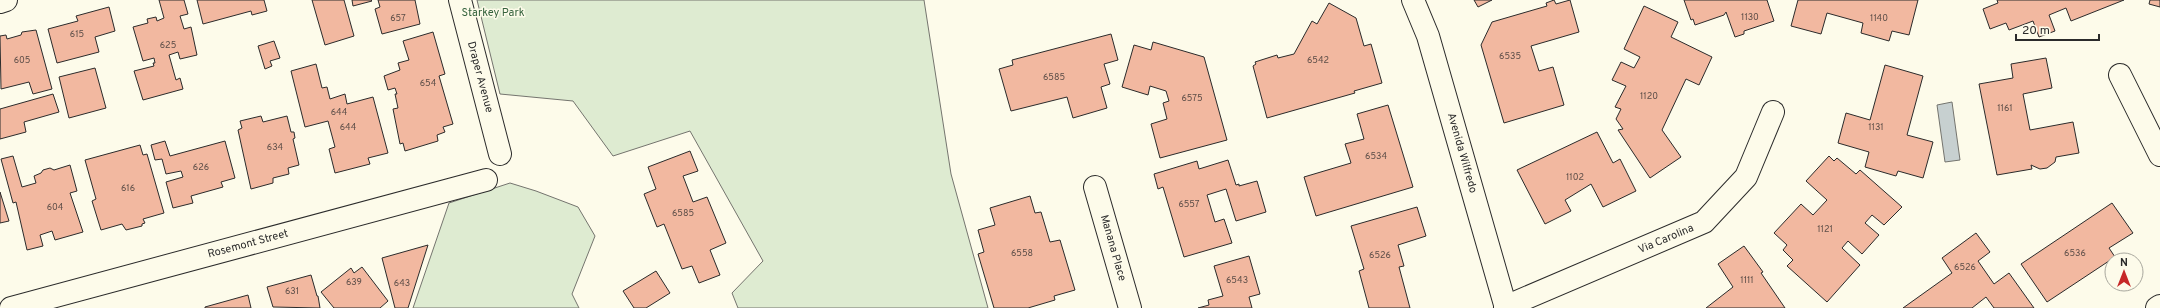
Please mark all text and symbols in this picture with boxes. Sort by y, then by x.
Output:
park label: Starkey Park [462,6,525,20]
house number: 1130 [1741,12,1759,23]
house number: 657 [390,13,406,24]
house number: 1140 [1870,13,1888,24]
scale bar [2016,16,2099,42]
text: 20 m [2022,23,2050,39]
house number: 615 [70,29,84,40]
house number: 625 [160,40,176,51]
street label: Draper Avenue [464,40,496,114]
house number: 6535 [1499,51,1521,62]
house number: 605 [14,55,30,66]
house number: 6542 [1307,55,1329,66]
house number: 6585 [1043,72,1065,83]
house number: 654 [420,78,437,89]
house number: 1120 [1640,91,1658,102]
house number: 6575 [1181,93,1203,104]
house number: 1161 [1997,103,2013,114]
house number: 644 [331,107,348,118]
street label: Avenida Wilfredo [1444,111,1480,195]
house number: 644 [340,122,357,133]
house number: 1131 [1868,122,1884,133]
house number: 634 [267,142,284,153]
house number: 6534 [1365,151,1387,162]
house number: 626 [193,162,209,173]
house number: 1102 [1566,172,1584,183]
house number: 616 [121,183,135,194]
house number: 6557 [1178,199,1200,210]
house number: 604 [47,202,64,213]
house number: 6585 [672,208,694,219]
street label: Manana Place [1097,213,1129,283]
street label: Via Carolina [1636,221,1696,257]
house number: 1121 [1817,224,1833,235]
street label: Rosemont Street [206,227,290,261]
house number: 6558 [1011,248,1033,259]
house number: 6536 [2064,248,2086,259]
house number: 6526 [1369,250,1391,261]
north arrow [2104,252,2144,292]
text: N [2120,256,2128,270]
house number: 6526 [1954,262,1976,273]
house number: 6543 [1226,275,1248,286]
house number: 1111 [1740,275,1754,286]
house number: 639 [346,277,362,288]
house number: 643 [394,278,410,289]
house number: 631 [285,286,299,297]

